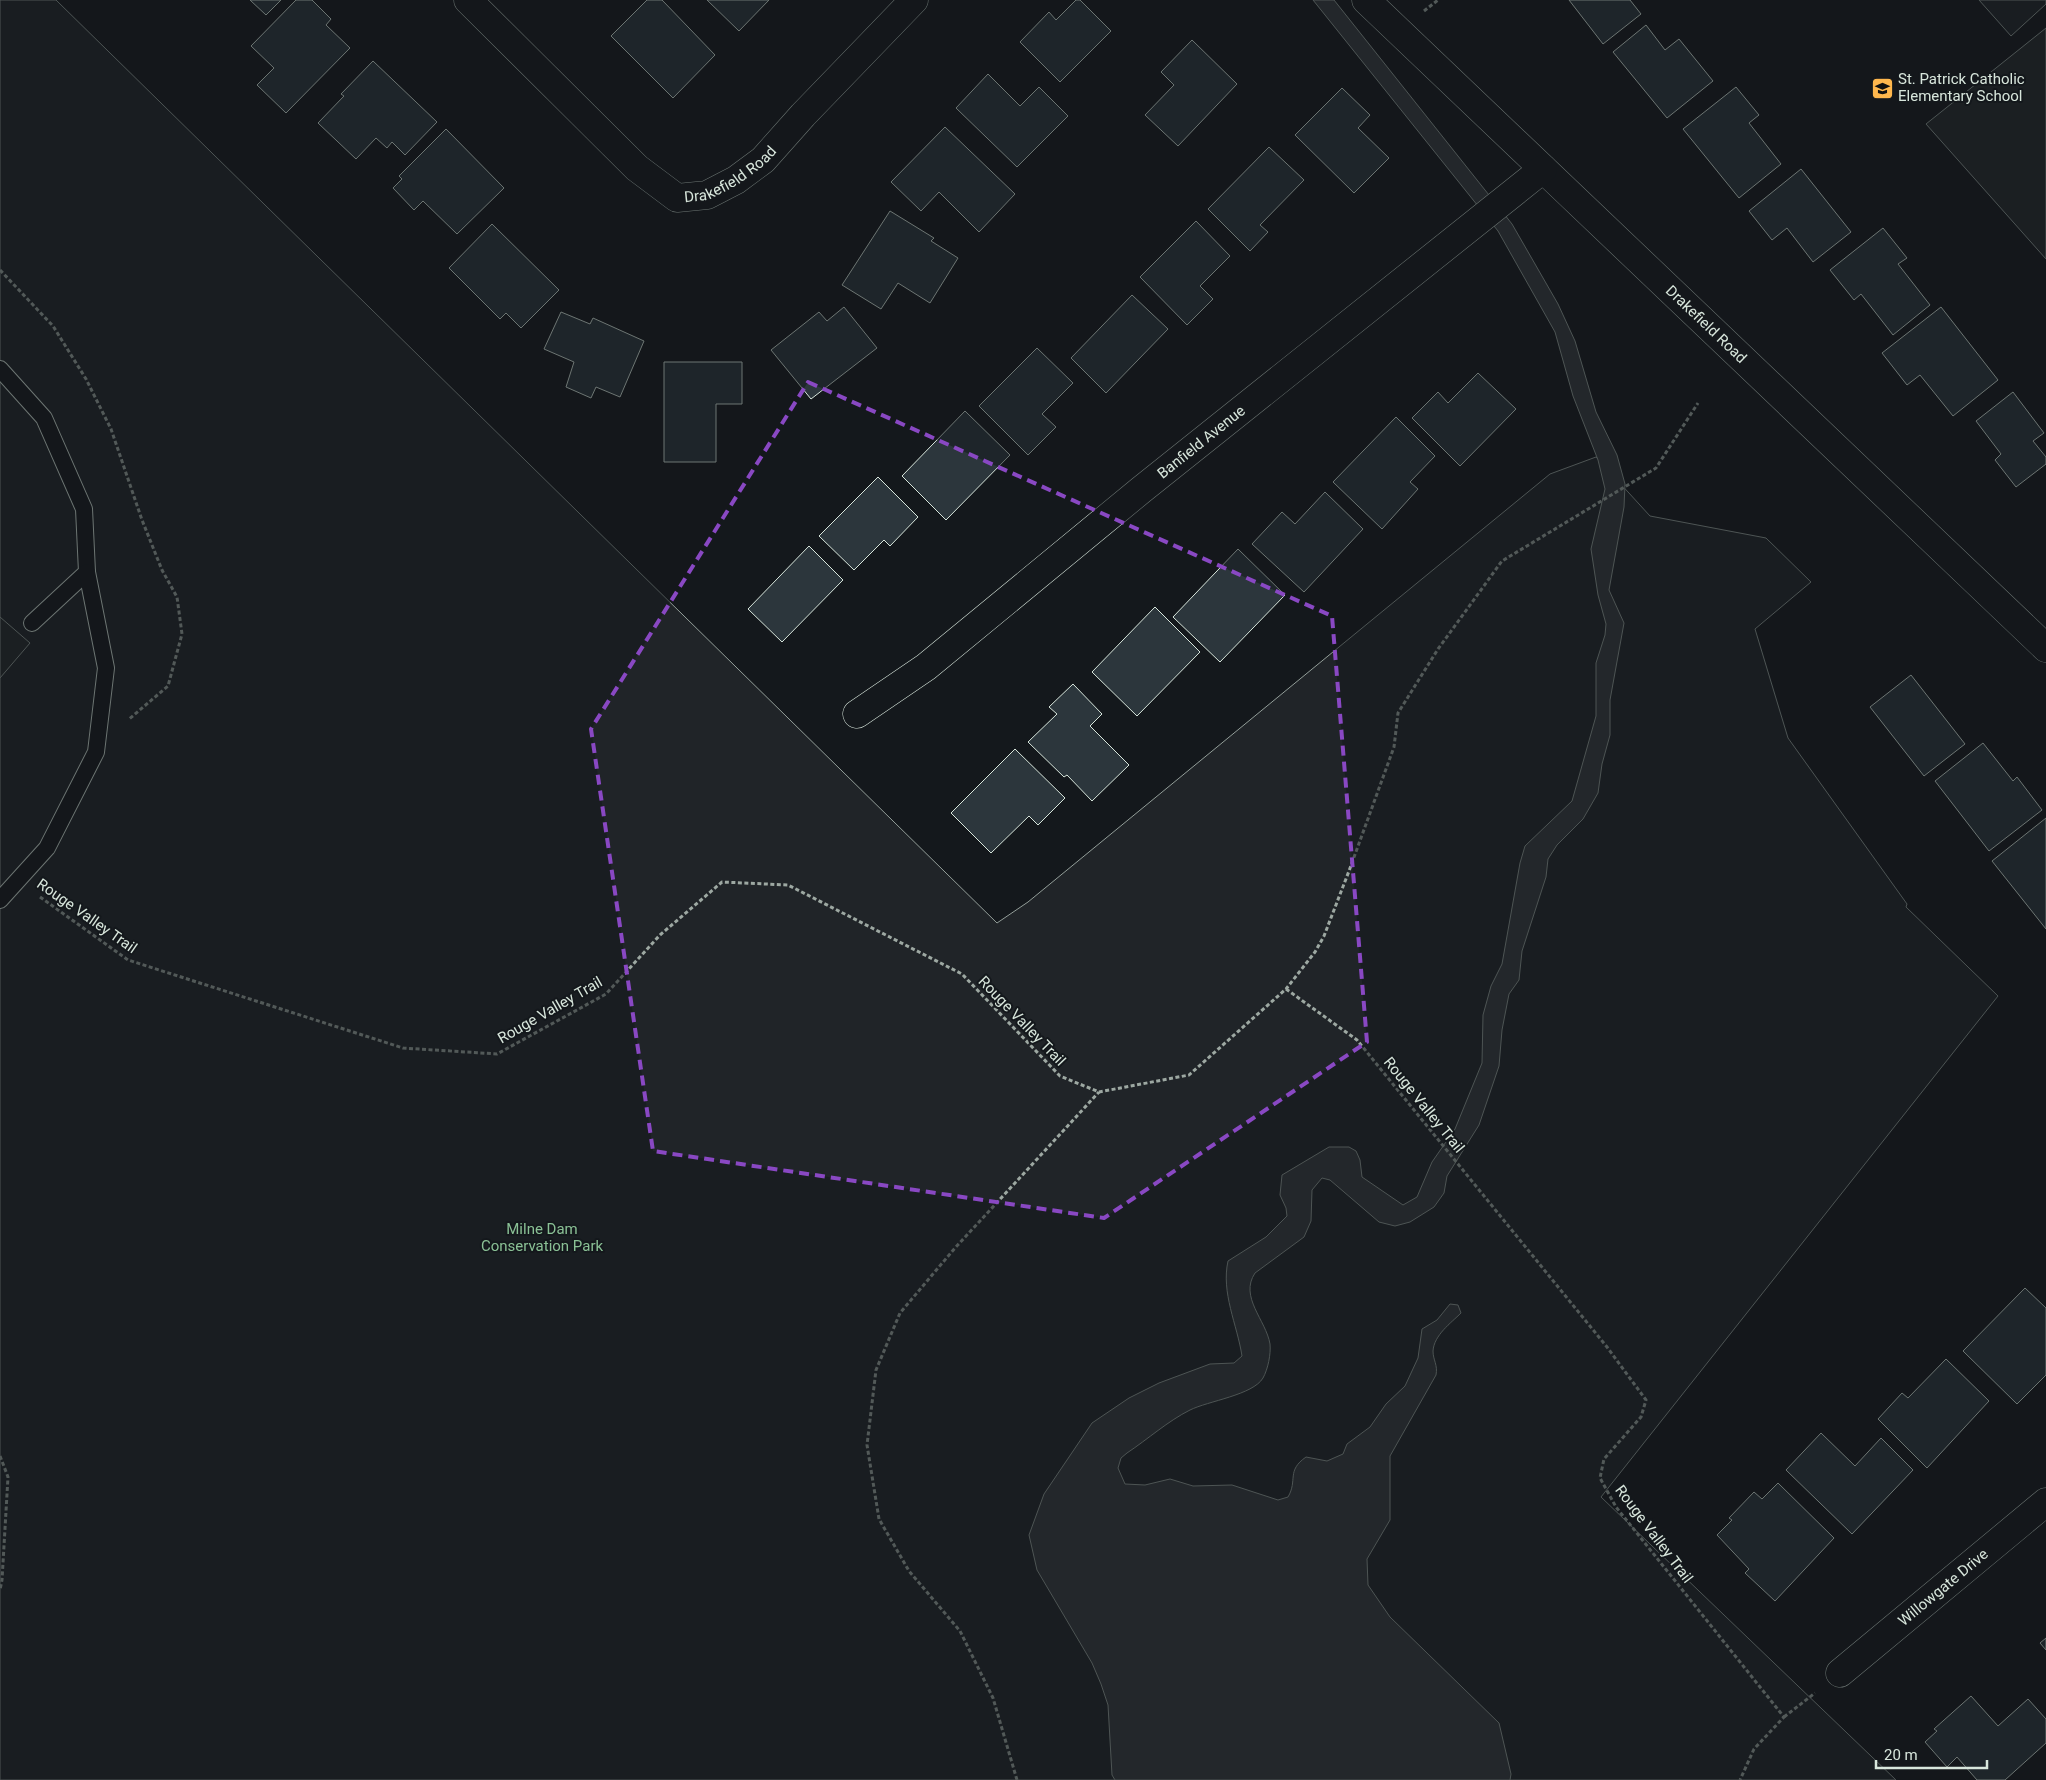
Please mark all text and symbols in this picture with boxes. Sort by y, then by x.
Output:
place label: St. Patrick Catholic Elementary School [1898,70,2025,105]
school or university icon: St. Patrick Catholic Elementary School [1870,76,1894,100]
street label: Drakefield Road [683,142,780,206]
street label: Drakefield Road [1662,282,1750,367]
street label: Banfield Avenue [1154,401,1249,482]
street label: Rouge Valley Trail [34,875,140,957]
street label: Rouge Valley Trail [975,972,1069,1070]
street label: Rouge Valley Trail [494,973,606,1047]
street label: Rouge Valley Trail [1380,1054,1468,1156]
park label: Milne Dam Conservation Park [481,1220,603,1255]
street label: Rouge Valley Trail [1611,1482,1697,1586]
street label: Willowgate Drive [1895,1545,1992,1630]
scale bar [1876,1738,1987,1770]
text: 20 m [1884,1746,1918,1764]

